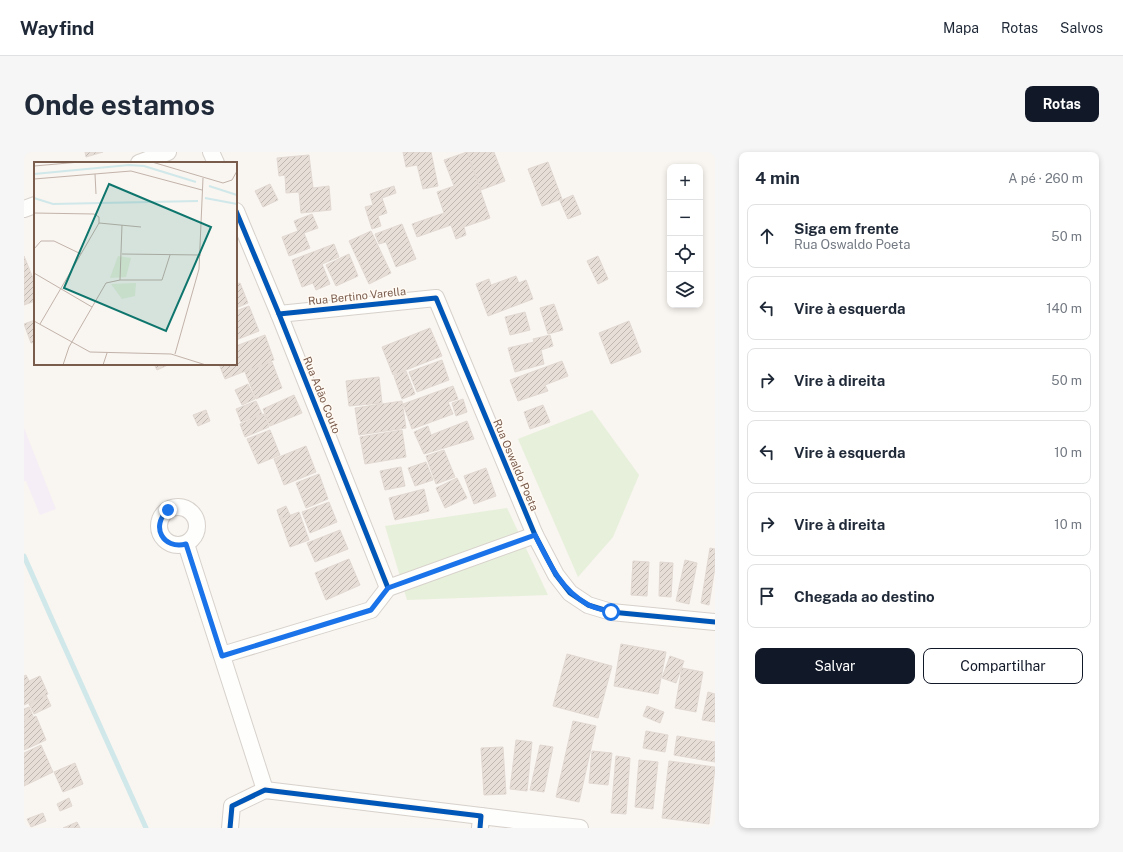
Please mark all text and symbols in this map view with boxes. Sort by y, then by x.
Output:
text: Wayfind [20,17,94,39]
text: Mapa [943,20,979,36]
text: Rotas [1001,20,1038,36]
text: Salvos [1060,20,1103,36]
button: Rotas [1025,86,1099,122]
text: Onde estamos [24,88,215,121]
inset map [34,162,237,365]
map controls [667,164,703,308]
button: + [667,164,703,200]
text: 4 min [755,168,800,188]
text: A pé · 260 m [1008,171,1083,186]
button: − [667,200,703,236]
text: Siga em frente [794,220,899,237]
icon: ahead [756,225,778,247]
text: 50 m [1051,229,1082,244]
button: locate [667,236,703,272]
text: Rua Oswaldo Poeta [794,237,910,252]
button: layers [667,272,703,308]
street label: Rua Bertino Varella [308,285,406,307]
icon: left [756,297,778,319]
text: Vire à esquerda [794,300,906,317]
text: 140 m [1046,301,1082,316]
street label: Rua Adão Couto [301,355,343,435]
icon: right [756,369,778,391]
text: Vire à direita [794,372,885,389]
text: 50 m [1051,373,1082,388]
street label: Rua Oswaldo Poeta [491,417,541,513]
icon: left [756,441,778,463]
text: Vire à esquerda [794,444,906,461]
text: 10 m [1054,445,1082,460]
route end [159,501,177,519]
icon: right [756,513,778,535]
text: Vire à direita [794,516,885,533]
text: 10 m [1054,517,1082,532]
icon: arrive [756,585,778,607]
text: Chegada ao destino [794,588,935,605]
route start [602,603,620,621]
button: Salvar [755,648,915,684]
button: Compartilhar [923,648,1083,684]

